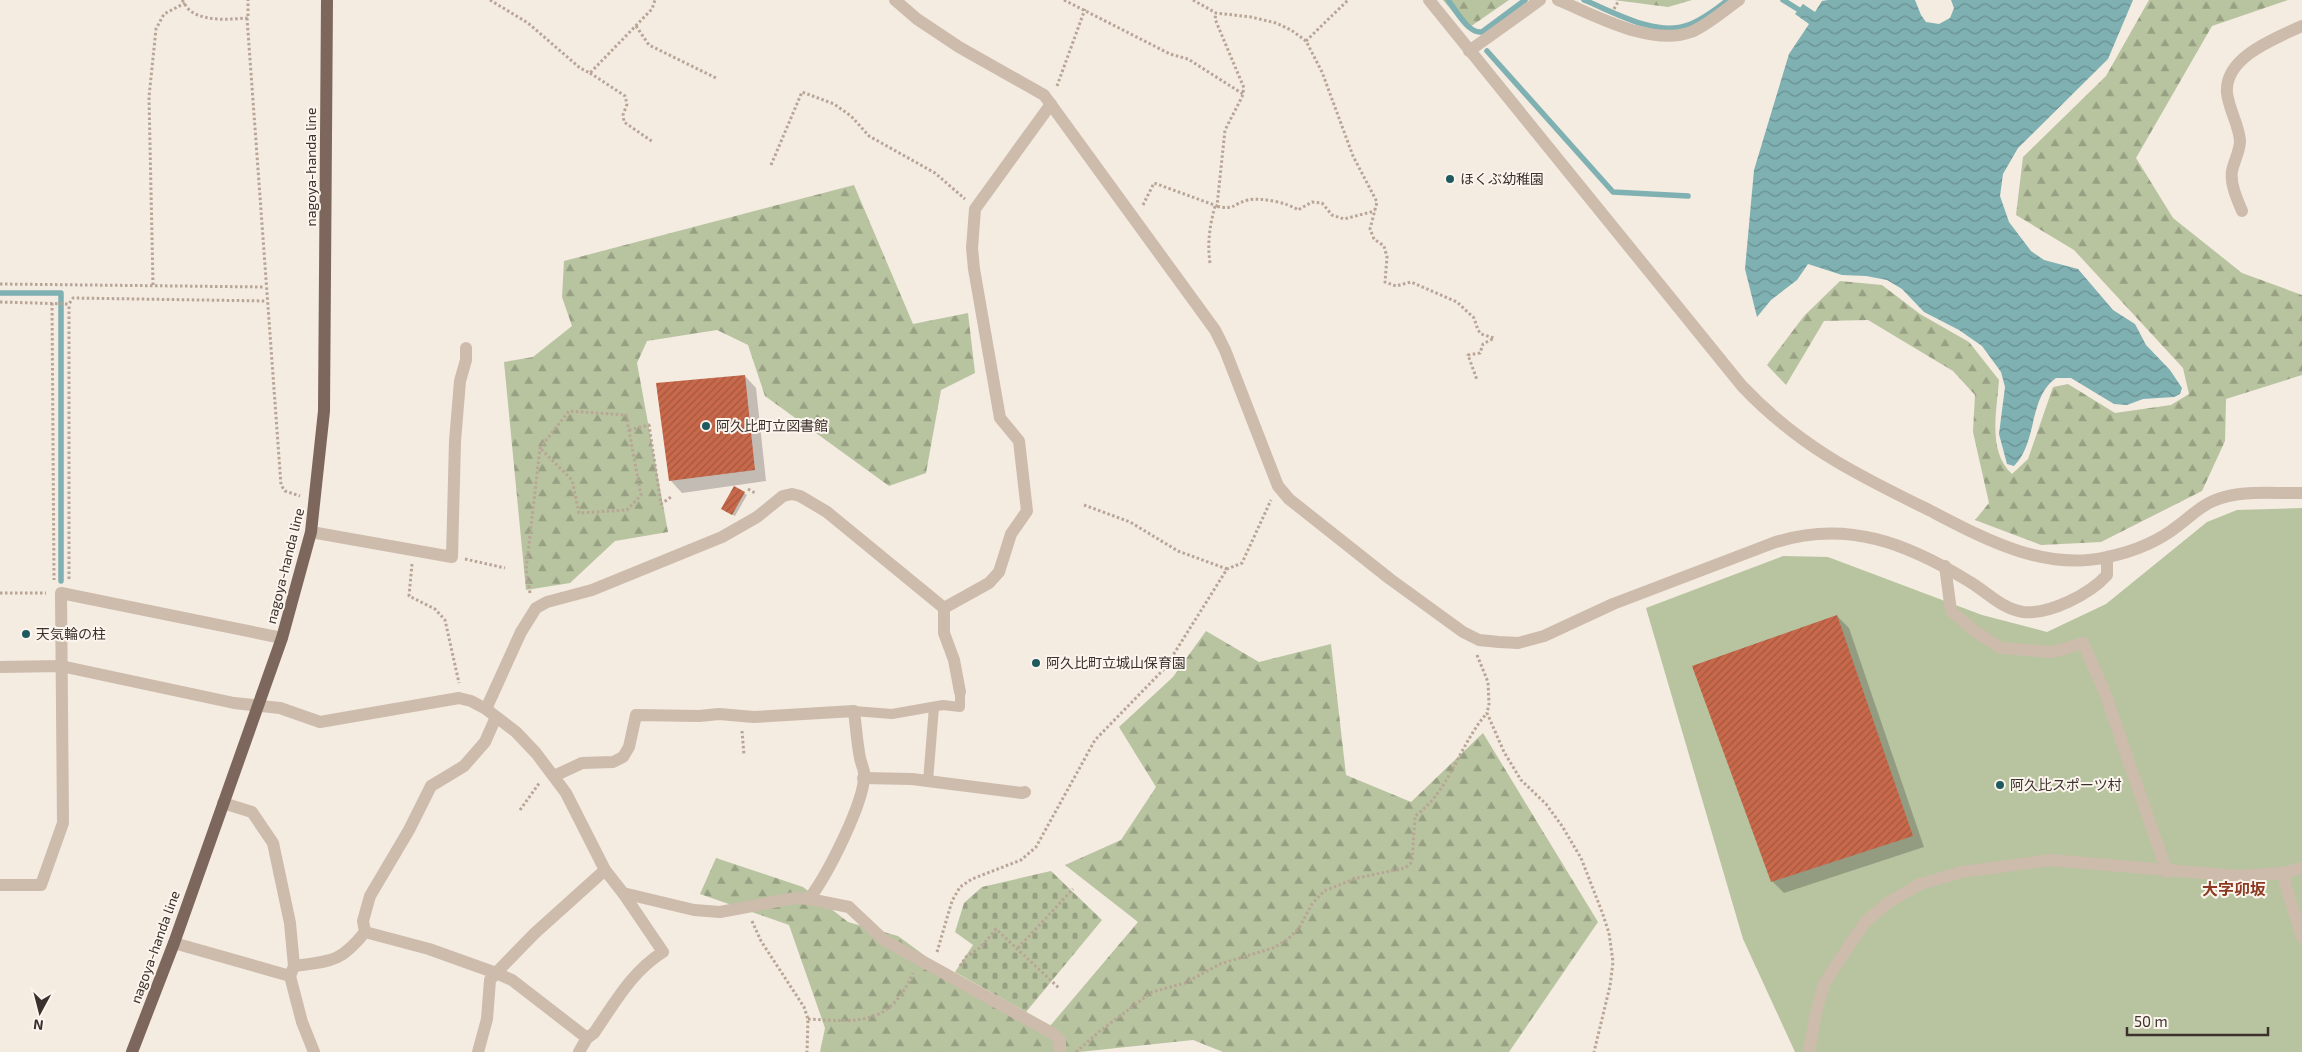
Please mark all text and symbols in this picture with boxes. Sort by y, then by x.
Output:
street label: nagoya-handa line [302,108,319,226]
place label: ほくぶ幼稚園 [1460,170,1544,187]
marker: ほくぶ幼稚園 [1444,173,1456,185]
place label: 阿久比町立図書館 [716,417,828,434]
marker: 阿久比町立図書館 [700,420,712,432]
street label: nagoya-handa line [262,506,307,626]
place label: 天気輪の柱 [36,625,106,642]
marker: 天気輪の柱 [20,628,32,640]
place label: 阿久比町立城山保育園 [1046,654,1186,671]
marker: 阿久比町立城山保育園 [1030,657,1042,669]
place label: 阿久比スポーツ村 [2010,776,2122,793]
marker: 阿久比スポーツ村 [1994,779,2006,791]
district label: 大字卯坂 [2202,879,2266,898]
street label: nagoya-handa line [126,888,183,1006]
north arrow [15,987,65,1037]
scale bar [2127,1004,2268,1036]
text: 50 m [2134,1012,2168,1030]
text: N [32,1016,44,1034]

